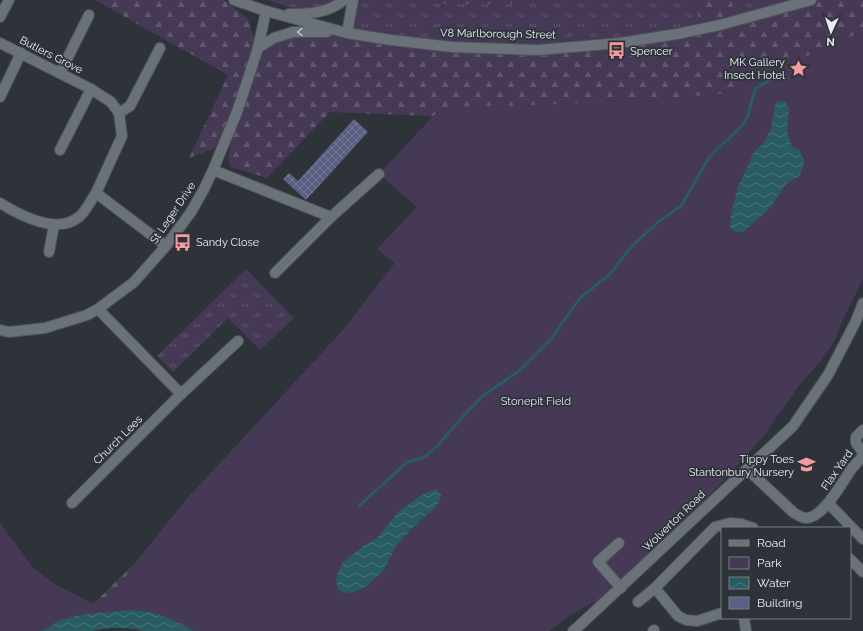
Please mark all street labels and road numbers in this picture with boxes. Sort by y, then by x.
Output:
street label: V8 Marlborough Street [440,26,556,42]
street label: Butlers Grove [17,34,85,77]
street label: St Leger Drive [148,179,199,246]
street label: Church Lees [91,413,145,467]
street label: Flax Yard [818,447,856,493]
street label: Wolverton Road [640,488,708,554]

